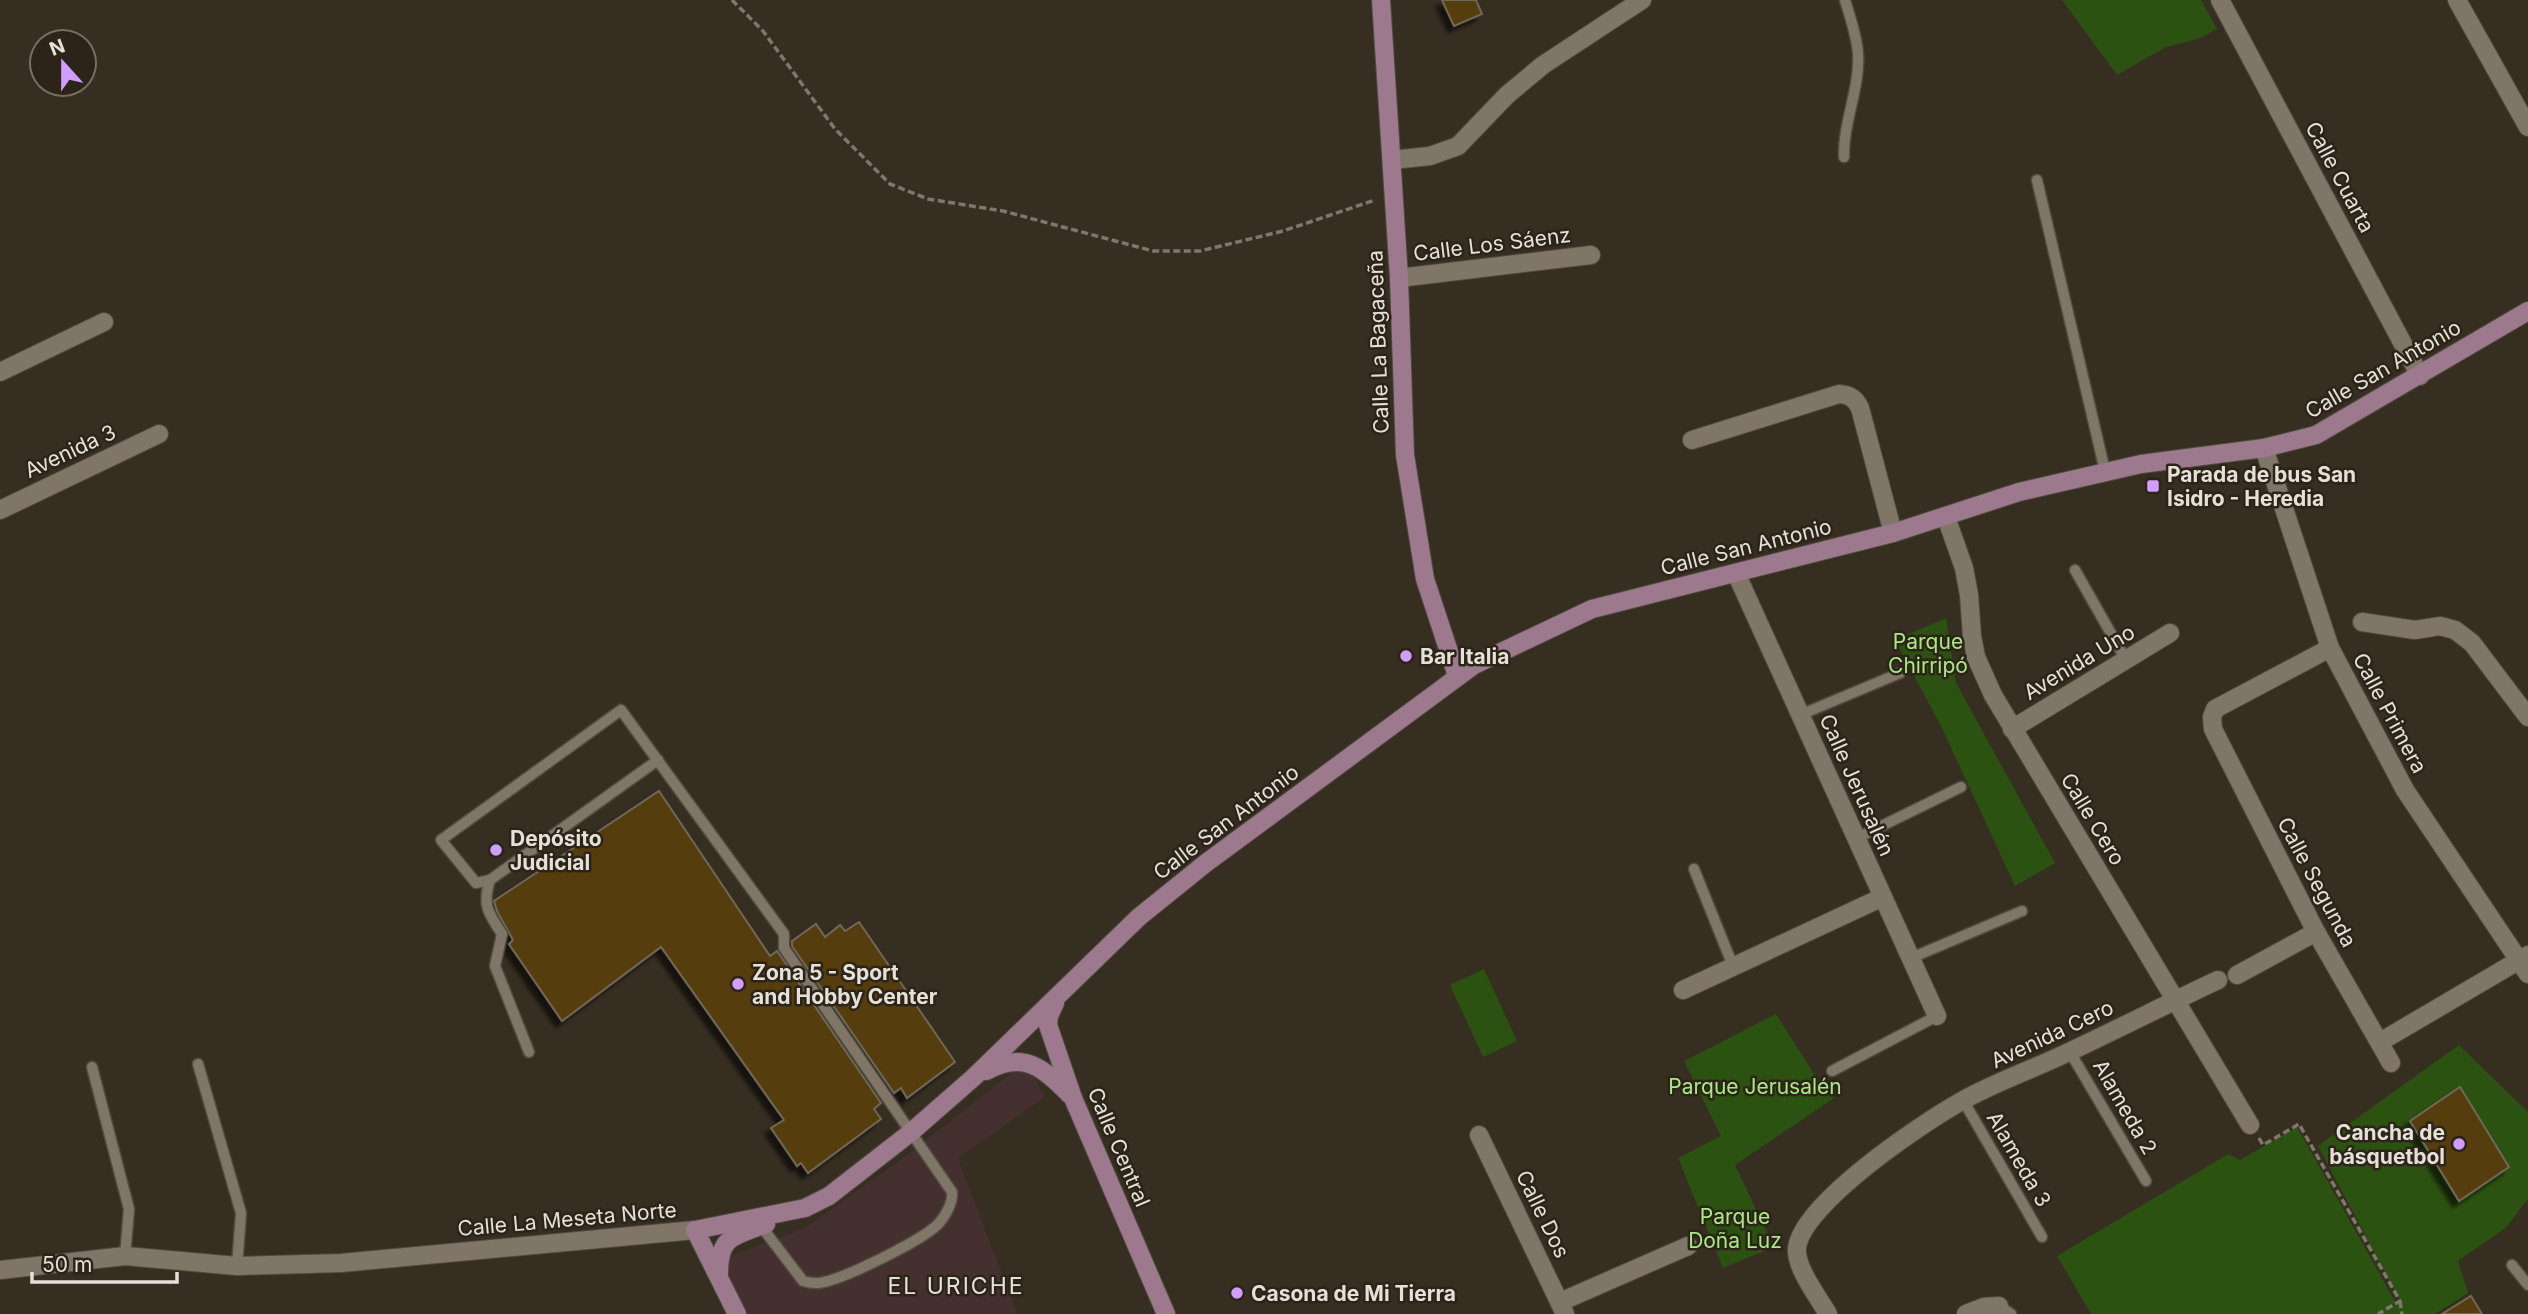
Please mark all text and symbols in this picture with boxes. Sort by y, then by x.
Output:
north arrow [28,28,98,98]
text: N [46,34,68,61]
street label: Calle Cuarta [2300,117,2380,237]
street label: Calle Los Sáenz [1412,222,1572,266]
street label: Calle La Bagaceña [1362,250,1394,434]
street label: Calle San Antonio [2301,314,2465,424]
street label: Avenida 3 [20,419,120,483]
place label: Parada de bus San Isidro - Heredia [2167,462,2356,511]
marker: Parada de bus San Isidro - Heredia [2145,478,2161,494]
street label: Calle San Antonio [1658,514,1834,580]
street label: Avenida Uno [2019,619,2139,705]
park label: Parque Chirripó [1888,629,1968,678]
place label: Bar Italia [1420,644,1509,669]
marker: Bar Italia [1398,648,1414,664]
street label: Calle Primera [2348,649,2432,777]
street label: Calle Jerusalén [1815,710,1899,860]
street label: Calle San Antonio [1148,759,1304,885]
street label: Calle Cero [2056,768,2130,870]
street label: Calle Segunda [2272,813,2362,951]
place label: Depósito Judicial [510,826,602,875]
marker: Depósito Judicial [488,842,504,858]
place label: Zona 5 - Sport and Hobby Center [752,960,938,1009]
marker: Zona 5 - Sport and Hobby Center [730,976,746,992]
street label: Avenida Cero [1987,995,2117,1073]
street label: Alameda 2 [2088,1055,2162,1159]
park label: Parque Jerusalén [1668,1074,1842,1099]
street label: Calle Central [1083,1084,1155,1210]
street label: Alameda 3 [1982,1107,2056,1211]
place label: Cancha de básquetbol [2329,1120,2445,1169]
marker: Cancha de básquetbol [2451,1136,2467,1152]
street label: Calle Dos [1511,1166,1575,1262]
street label: Calle La Meseta Norte [456,1197,678,1241]
park label: Parque Doña Luz [1688,1204,1782,1253]
scale bar [32,1240,177,1284]
text: 50 m [42,1252,92,1277]
district label: EL URICHE [887,1272,1025,1300]
place label: Casona de Mi Tierra [1251,1281,1456,1306]
marker: Casona de Mi Tierra [1229,1285,1245,1301]

